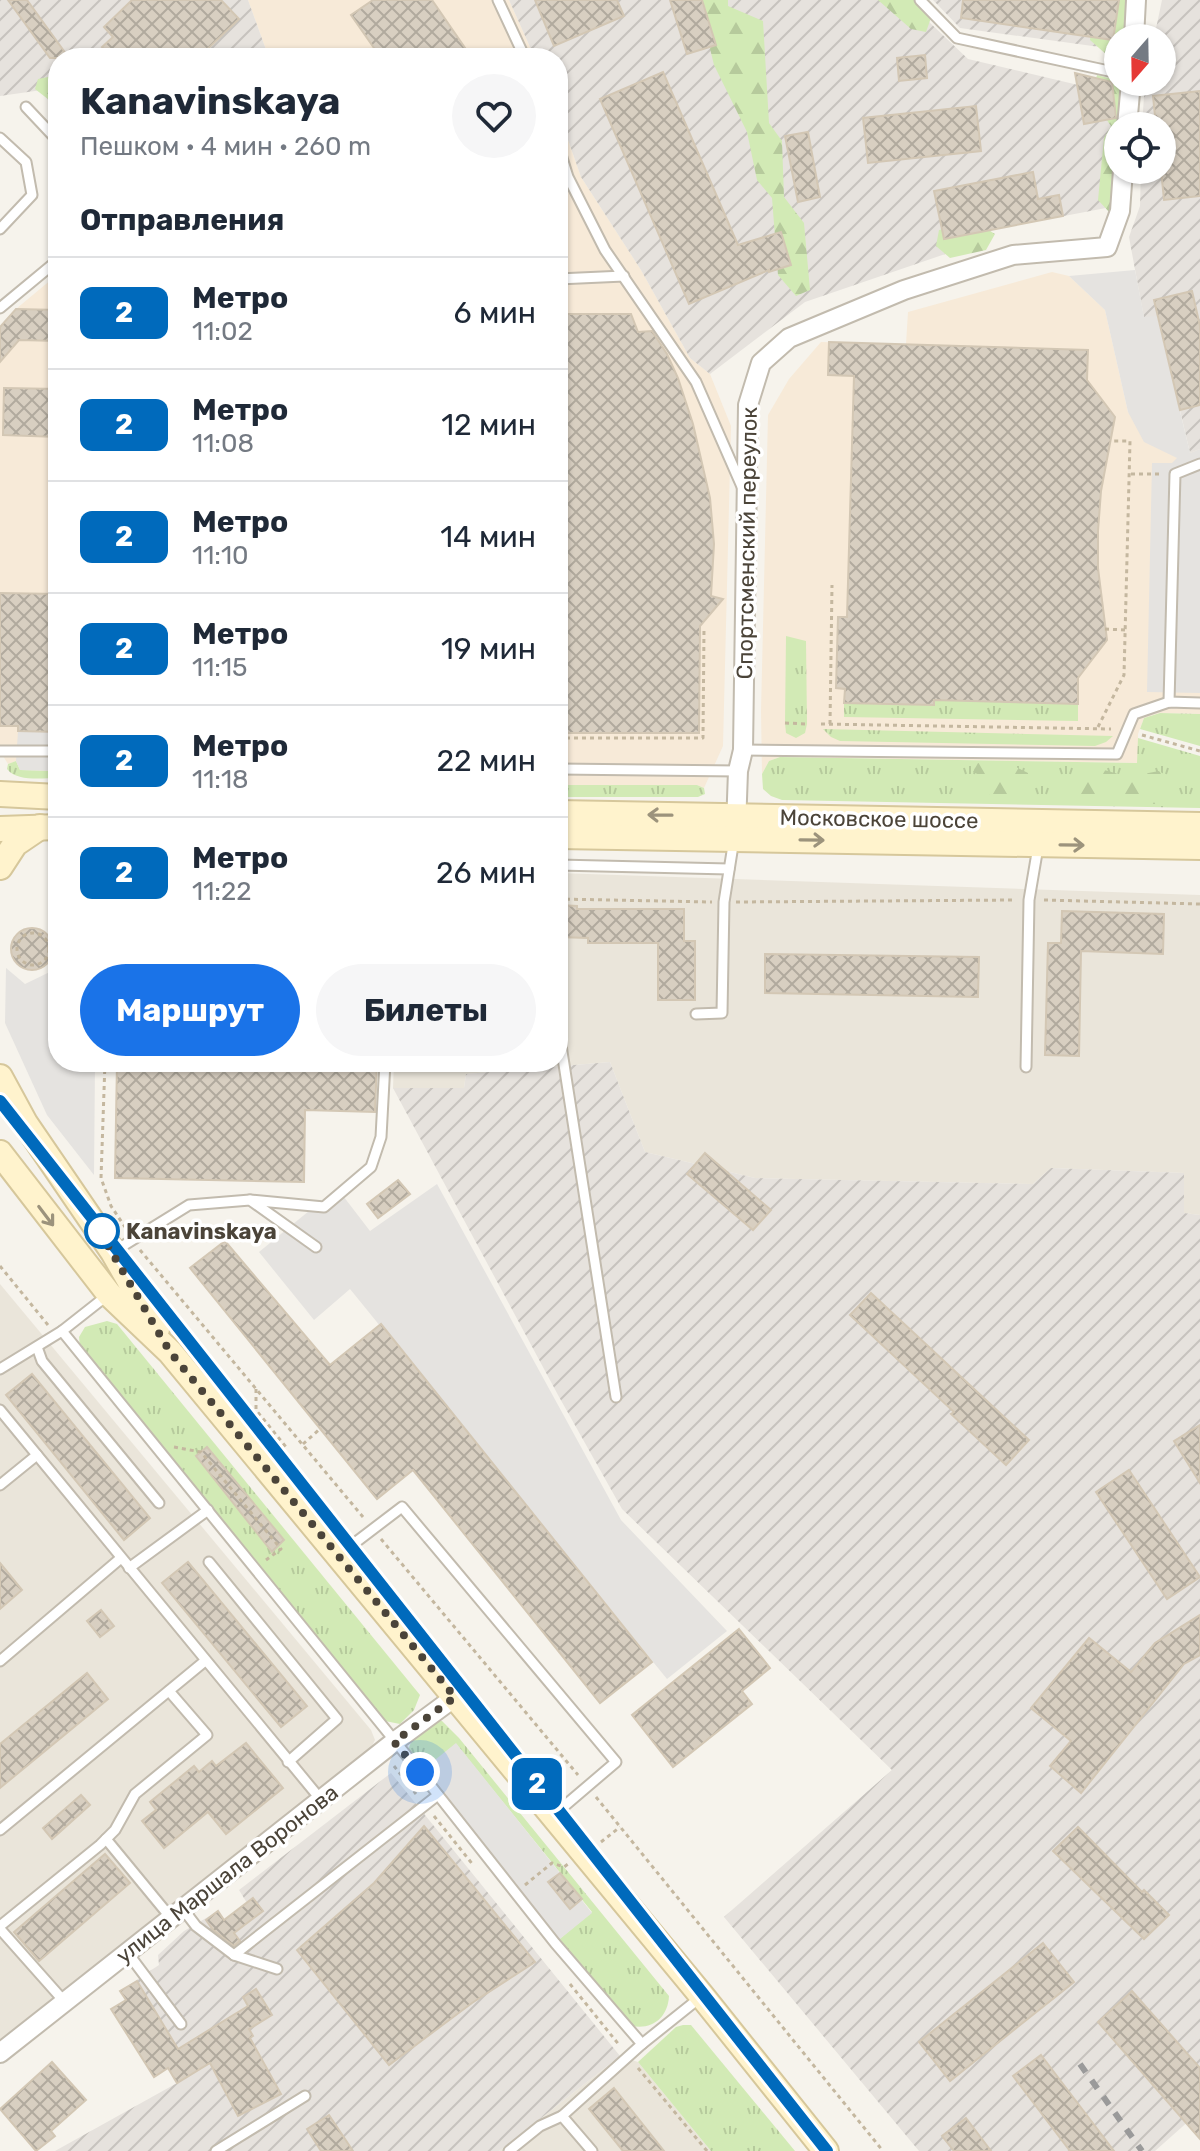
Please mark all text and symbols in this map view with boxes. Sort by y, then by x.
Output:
north arrow [1104,24,1176,96]
map controls [1104,24,1176,184]
button: heart [452,74,536,158]
text: Kanavinskaya [80,78,340,124]
button: locate [1104,112,1176,184]
text: Пешком · 4 мин · 260 m [80,131,371,162]
text: Отправления [80,202,284,238]
text: Метро [192,280,288,316]
text: 6 мин [454,295,536,331]
text: 2 [115,296,133,329]
text: 11:02 [192,316,253,347]
text: Метро [192,392,288,428]
street label: Спортсменский переулок [731,406,763,679]
text: 12 мин [441,407,536,443]
text: 2 [115,408,133,441]
text: 11:08 [192,428,254,459]
text: Метро [192,504,288,540]
text: 14 мин [440,519,536,555]
text: 2 [115,520,133,553]
text: 11:10 [192,540,249,571]
text: Метро [192,616,288,652]
text: 19 мин [441,631,536,667]
text: 2 [115,632,133,665]
text: 11:15 [192,652,247,683]
text: Метро [192,728,288,764]
text: 22 мин [436,743,536,779]
text: 2 [115,744,133,777]
text: 11:18 [192,764,249,795]
street label: Московское шоссе [779,804,979,834]
one-way arrow [647,807,674,823]
one-way arrow [798,832,825,848]
one-way arrow [1058,837,1085,852]
text: Метро [192,840,288,876]
text: 26 мин [436,855,536,891]
text: 2 [115,856,133,889]
text: 11:22 [192,876,251,907]
button: Маршрут [80,964,300,1056]
button: Билеты [316,964,536,1056]
one-way arrow [38,1204,55,1226]
marker: Kanavinskaya [85,1214,119,1248]
place label: Kanavinskaya [126,1218,277,1245]
your location [400,1752,440,1792]
line badge: 2 [511,1758,563,1810]
text: 2 [528,1767,546,1800]
street label: улица Маршала Воронова [110,1779,344,1969]

